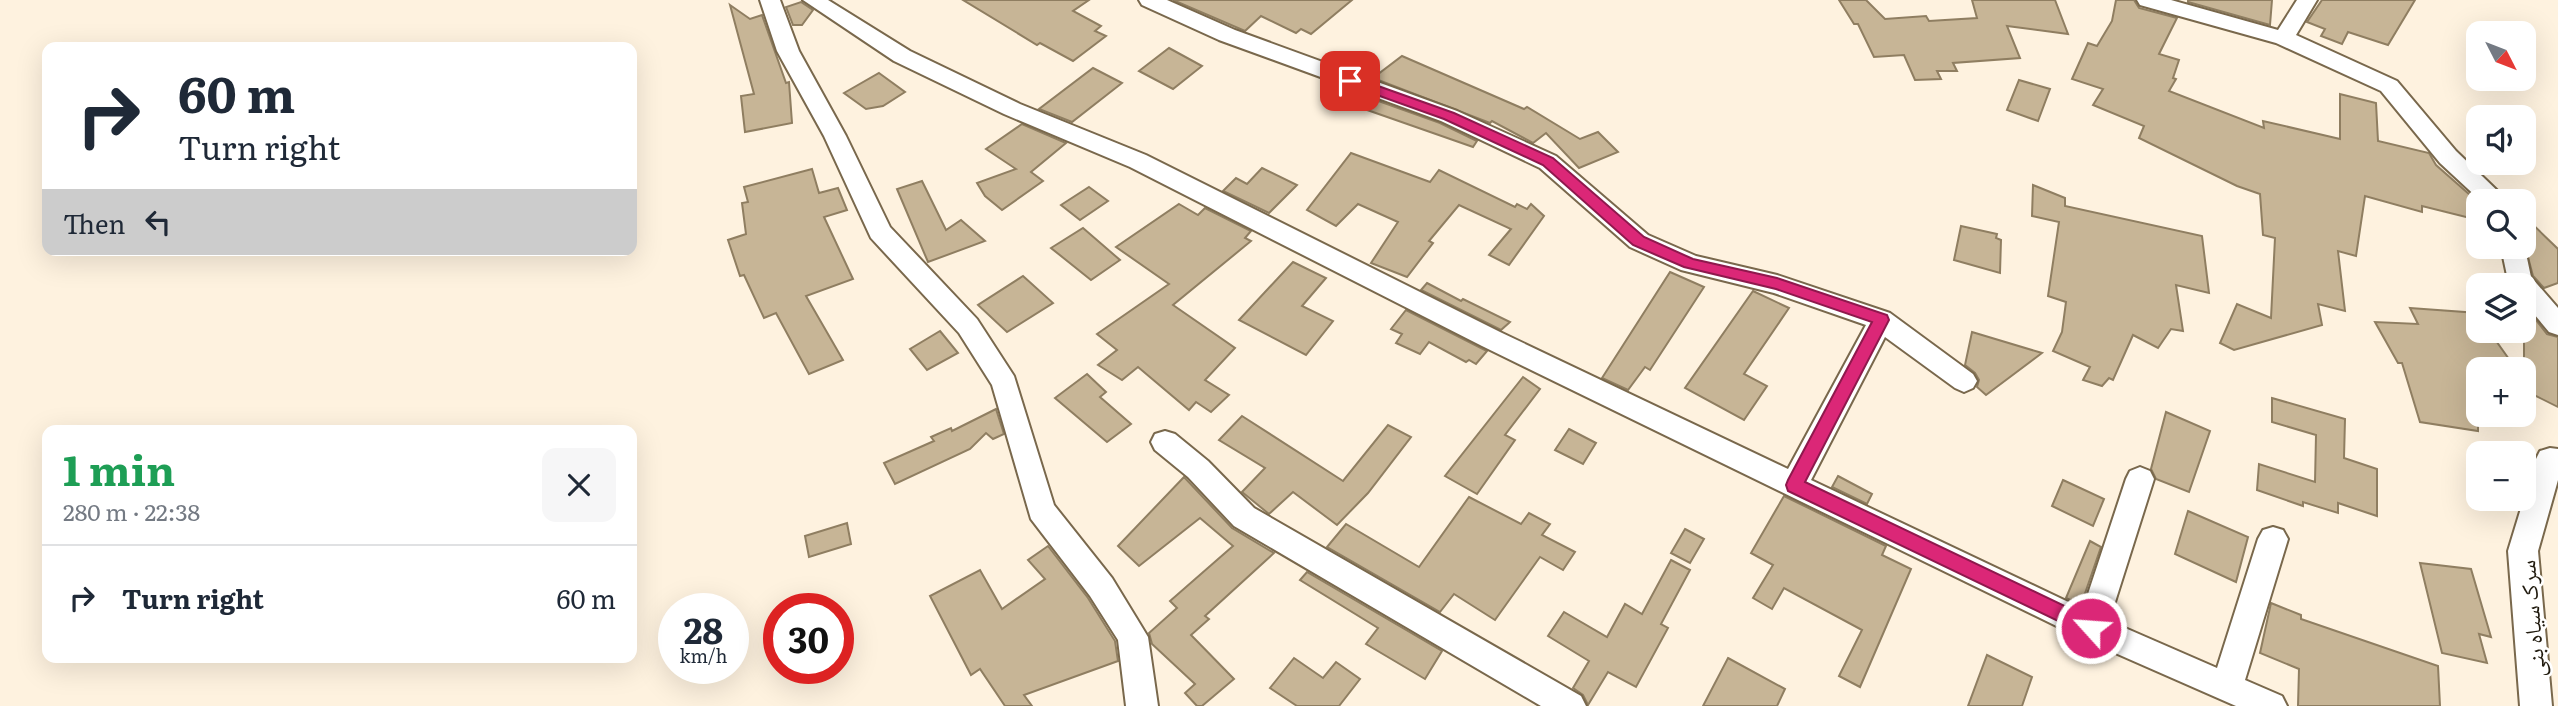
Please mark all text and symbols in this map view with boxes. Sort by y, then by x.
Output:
north arrow [2466,21,2536,91]
map controls [2466,21,2536,511]
pin [1320,51,1380,111]
text: 60 m [178,55,295,128]
icon: arrive [1331,62,1369,100]
icon: right [63,70,154,161]
button: sound [2466,105,2536,175]
text: Turn right [178,122,340,170]
button: search [2466,189,2536,259]
text: Then [63,203,125,242]
icon: left [139,203,177,241]
button: layers [2466,273,2536,343]
button: + [2466,357,2536,427]
text: 1 min [63,437,175,499]
button: − [2466,441,2536,511]
button: close [542,448,616,522]
text: 280 m · 22:38 [63,494,200,528]
street label: سرک سیاه بنی [2508,559,2552,679]
text: Turn right [122,578,264,617]
text: 60 m [557,578,616,617]
icon: right [63,579,101,617]
position arrow [2054,591,2128,665]
speed limit sign: 30 [763,593,854,684]
text: 28 [684,603,723,655]
text: km/h [680,642,727,669]

